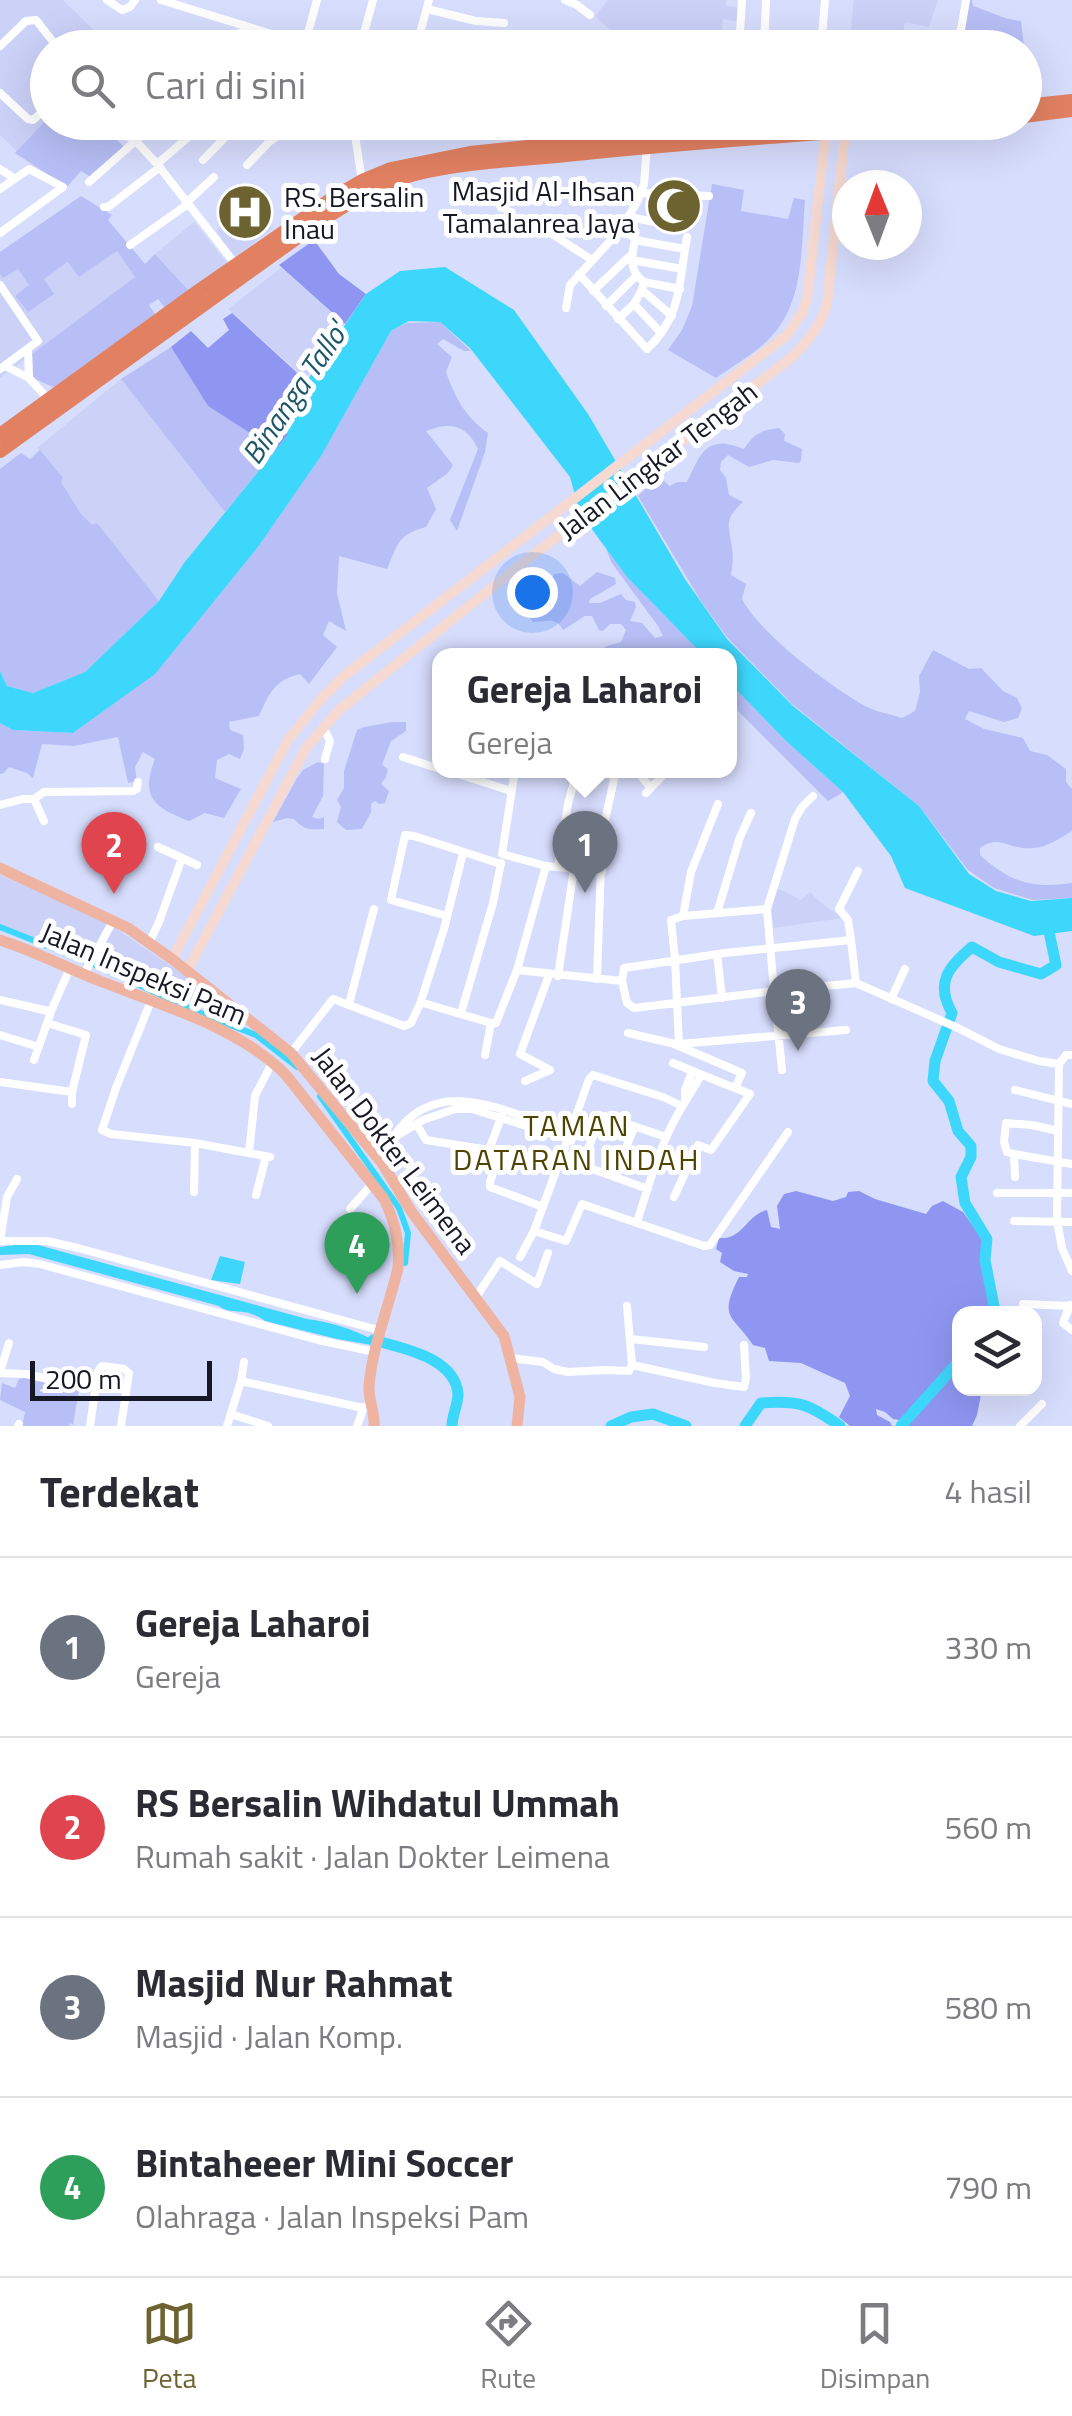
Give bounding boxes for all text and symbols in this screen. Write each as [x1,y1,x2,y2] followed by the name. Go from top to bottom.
[30,30,1042,140] search box
[145,56,306,114] text: Cari di sini
[65,58,120,113] icon: search
[443,169,635,244] place label: Masjid Al-Ihsan Tamalanrea Jaya
[832,170,922,260] north arrow
[284,175,424,250] place label: RS. Bersalin Inau
[644,176,704,236] mosque icon: Masjid Al-Ihsan Tamalanrea Jaya
[215,182,275,242] hospital icon: RS. Bersalin Inau
[229,309,361,473] water label: Binanga Tallo'
[548,370,766,550] street label: Jalan Lingkar Tengah
[507,567,558,618] your location
[432,648,737,778] popup
[467,660,702,718] text: Gereja Laharoi
[467,718,552,766] text: Gereja
[552,810,618,893] pin: 1
[82,812,146,894] pin: 2
[34,910,254,1036] street label: Jalan Inspeksi Pam
[766,968,830,1051] pin: 3
[303,1037,487,1263] street label: Jalan Dokter Leimena
[453,1102,701,1182] district label: TAMAN DATARAN INDAH
[324,1212,390,1294] pin: 4
[952,1306,1042,1396] map controls
[952,1306,1042,1396] button: layers
[30,1356,212,1400] scale bar
[45,1357,122,1400] text: 200 m
[40,1459,199,1523] text: Terdekat
[945,1467,1032,1515] text: 4 hasil
[135,1594,371,1652] text: Gereja Laharoi
[64,1623,81,1671] text: 1
[944,1623,1032,1671] text: 330 m
[135,1652,221,1700] text: Gereja
[135,1774,620,1832] text: RS Bersalin Wihdatul Ummah
[64,1803,81,1851] text: 2
[944,1803,1032,1851] text: 560 m
[135,1832,610,1880] text: Rumah sakit · Jalan Dokter Leimena
[135,1954,453,2012] text: Masjid Nur Rahmat
[64,1983,81,2031] text: 3
[944,1983,1032,2031] text: 580 m
[135,2012,403,2060] text: Masjid · Jalan Komp.
[135,2134,513,2192] text: Bintaheeer Mini Soccer
[64,2163,81,2211] text: 4
[944,2163,1032,2211] text: 790 m
[135,2192,529,2240] text: Olahraga · Jalan Inspeksi Pam
[142,2296,197,2399] tab: Peta
[480,2296,536,2399] tab: Rute
[820,2296,930,2399] tab: Disimpan

